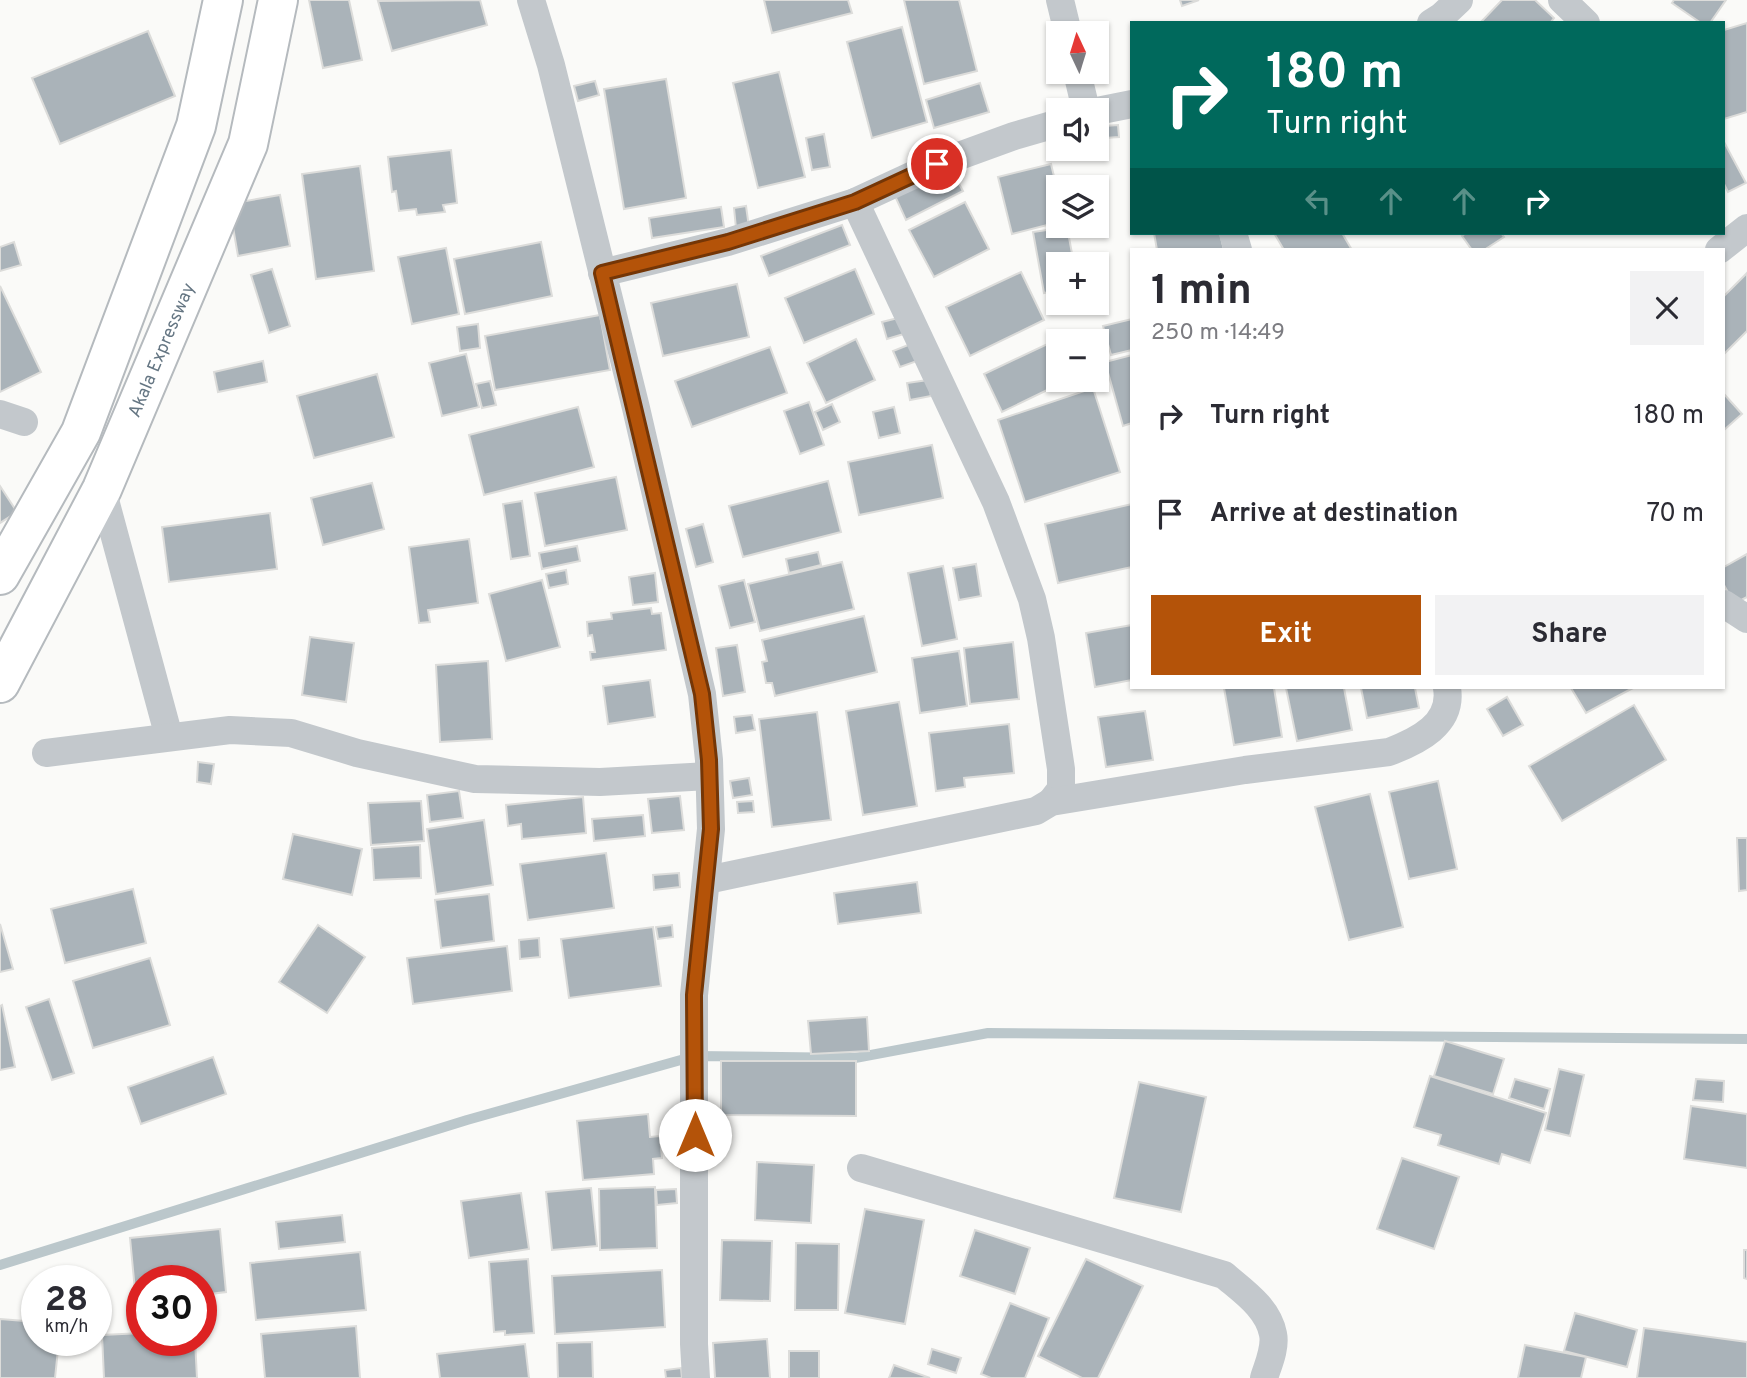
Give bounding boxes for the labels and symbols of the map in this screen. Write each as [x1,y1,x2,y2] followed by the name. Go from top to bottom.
[1046,21,1110,84] north arrow
[907,134,967,194] pin
[124,280,201,421] street label: Akala Expressway
[658,1098,732,1172] position arrow
[126,1265,217,1356] speed limit sign: 30

